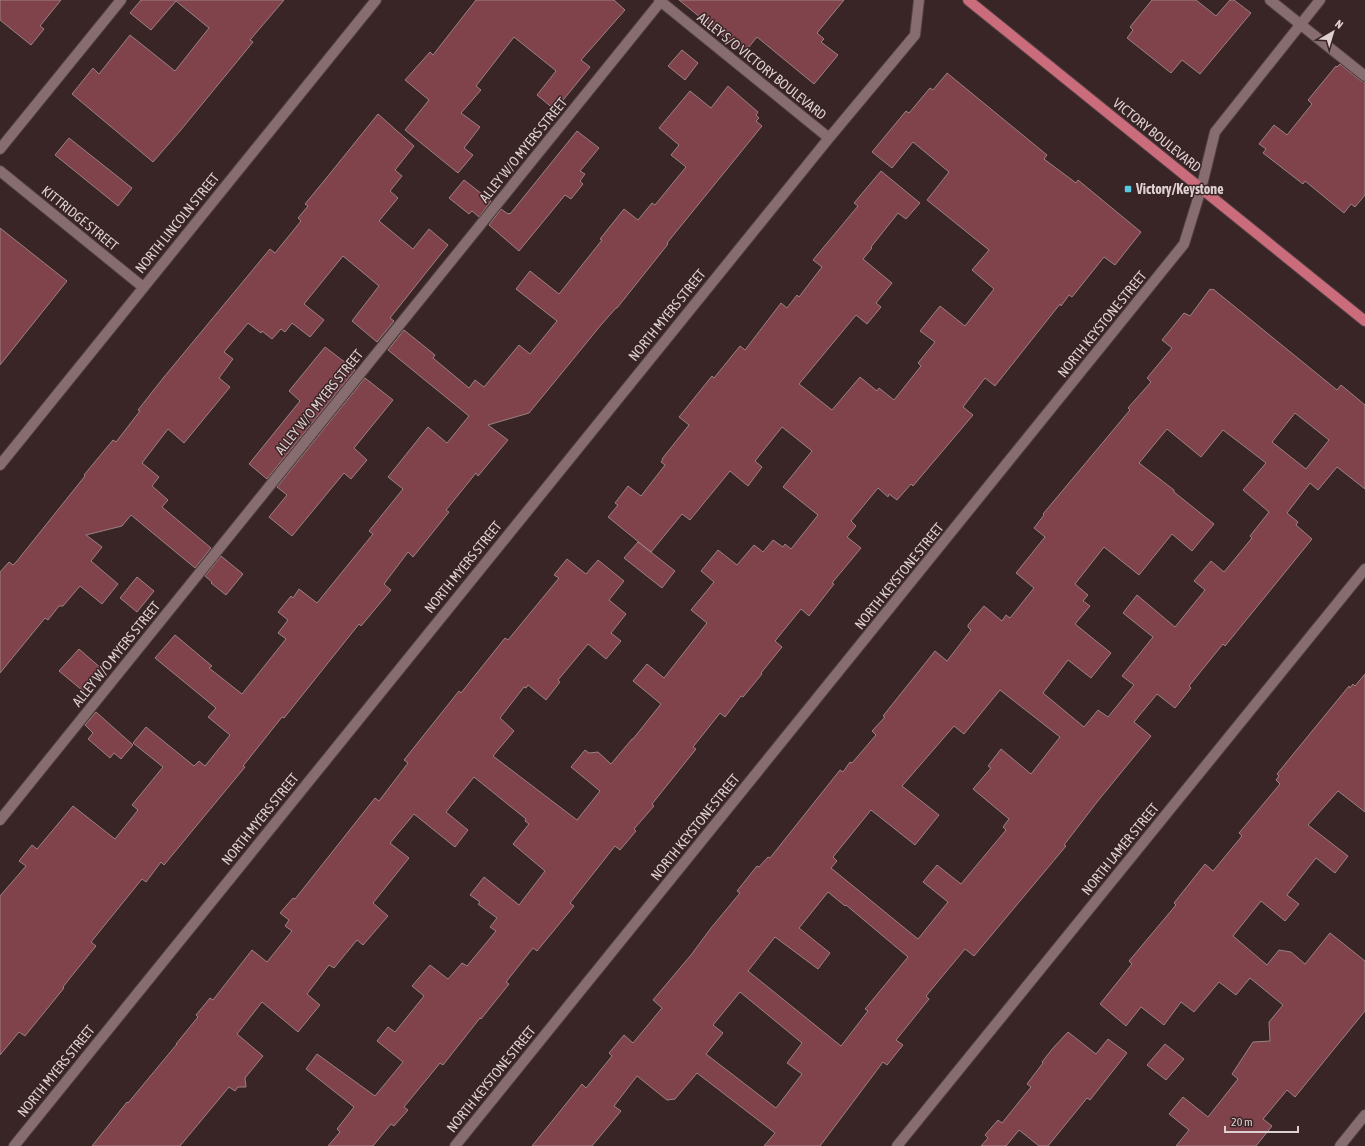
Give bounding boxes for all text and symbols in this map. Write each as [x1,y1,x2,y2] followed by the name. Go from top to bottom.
[694,9,830,123] street label: ALLEY S/O VICTORY BOULEVARD
[1313,12,1353,52] north arrow
[1333,17,1345,31] text: N
[476,94,570,206] street label: ALLEY W/O MYERS STREET
[1110,95,1204,175] street label: VICTORY BOULEVARD
[132,170,222,276] street label: NORTH LINCOLN STREET
[1135,181,1224,197] place label: Victory/Keystone
[39,182,121,254] street label: KITTRIDGE STREET
[1123,184,1133,194] marker: Victory/Keystone
[625,266,709,364] street label: NORTH MYERS STREET
[1054,268,1150,380] street label: NORTH KEYSTONE STREET
[272,346,366,458] street label: ALLEY W/O MYERS STREET
[421,518,505,616] street label: NORTH MYERS STREET
[851,520,947,632] street label: NORTH KEYSTONE STREET
[69,598,163,710] street label: ALLEY W/O MYERS STREET
[218,770,302,868] street label: NORTH MYERS STREET
[647,771,743,883] street label: NORTH KEYSTONE STREET
[1078,800,1162,898] street label: NORTH LAMER STREET
[14,1022,98,1120] street label: NORTH MYERS STREET
[443,1023,539,1135] street label: NORTH KEYSTONE STREET
[1225,1108,1298,1134] scale bar
[1231,1115,1253,1129] text: 20 m

